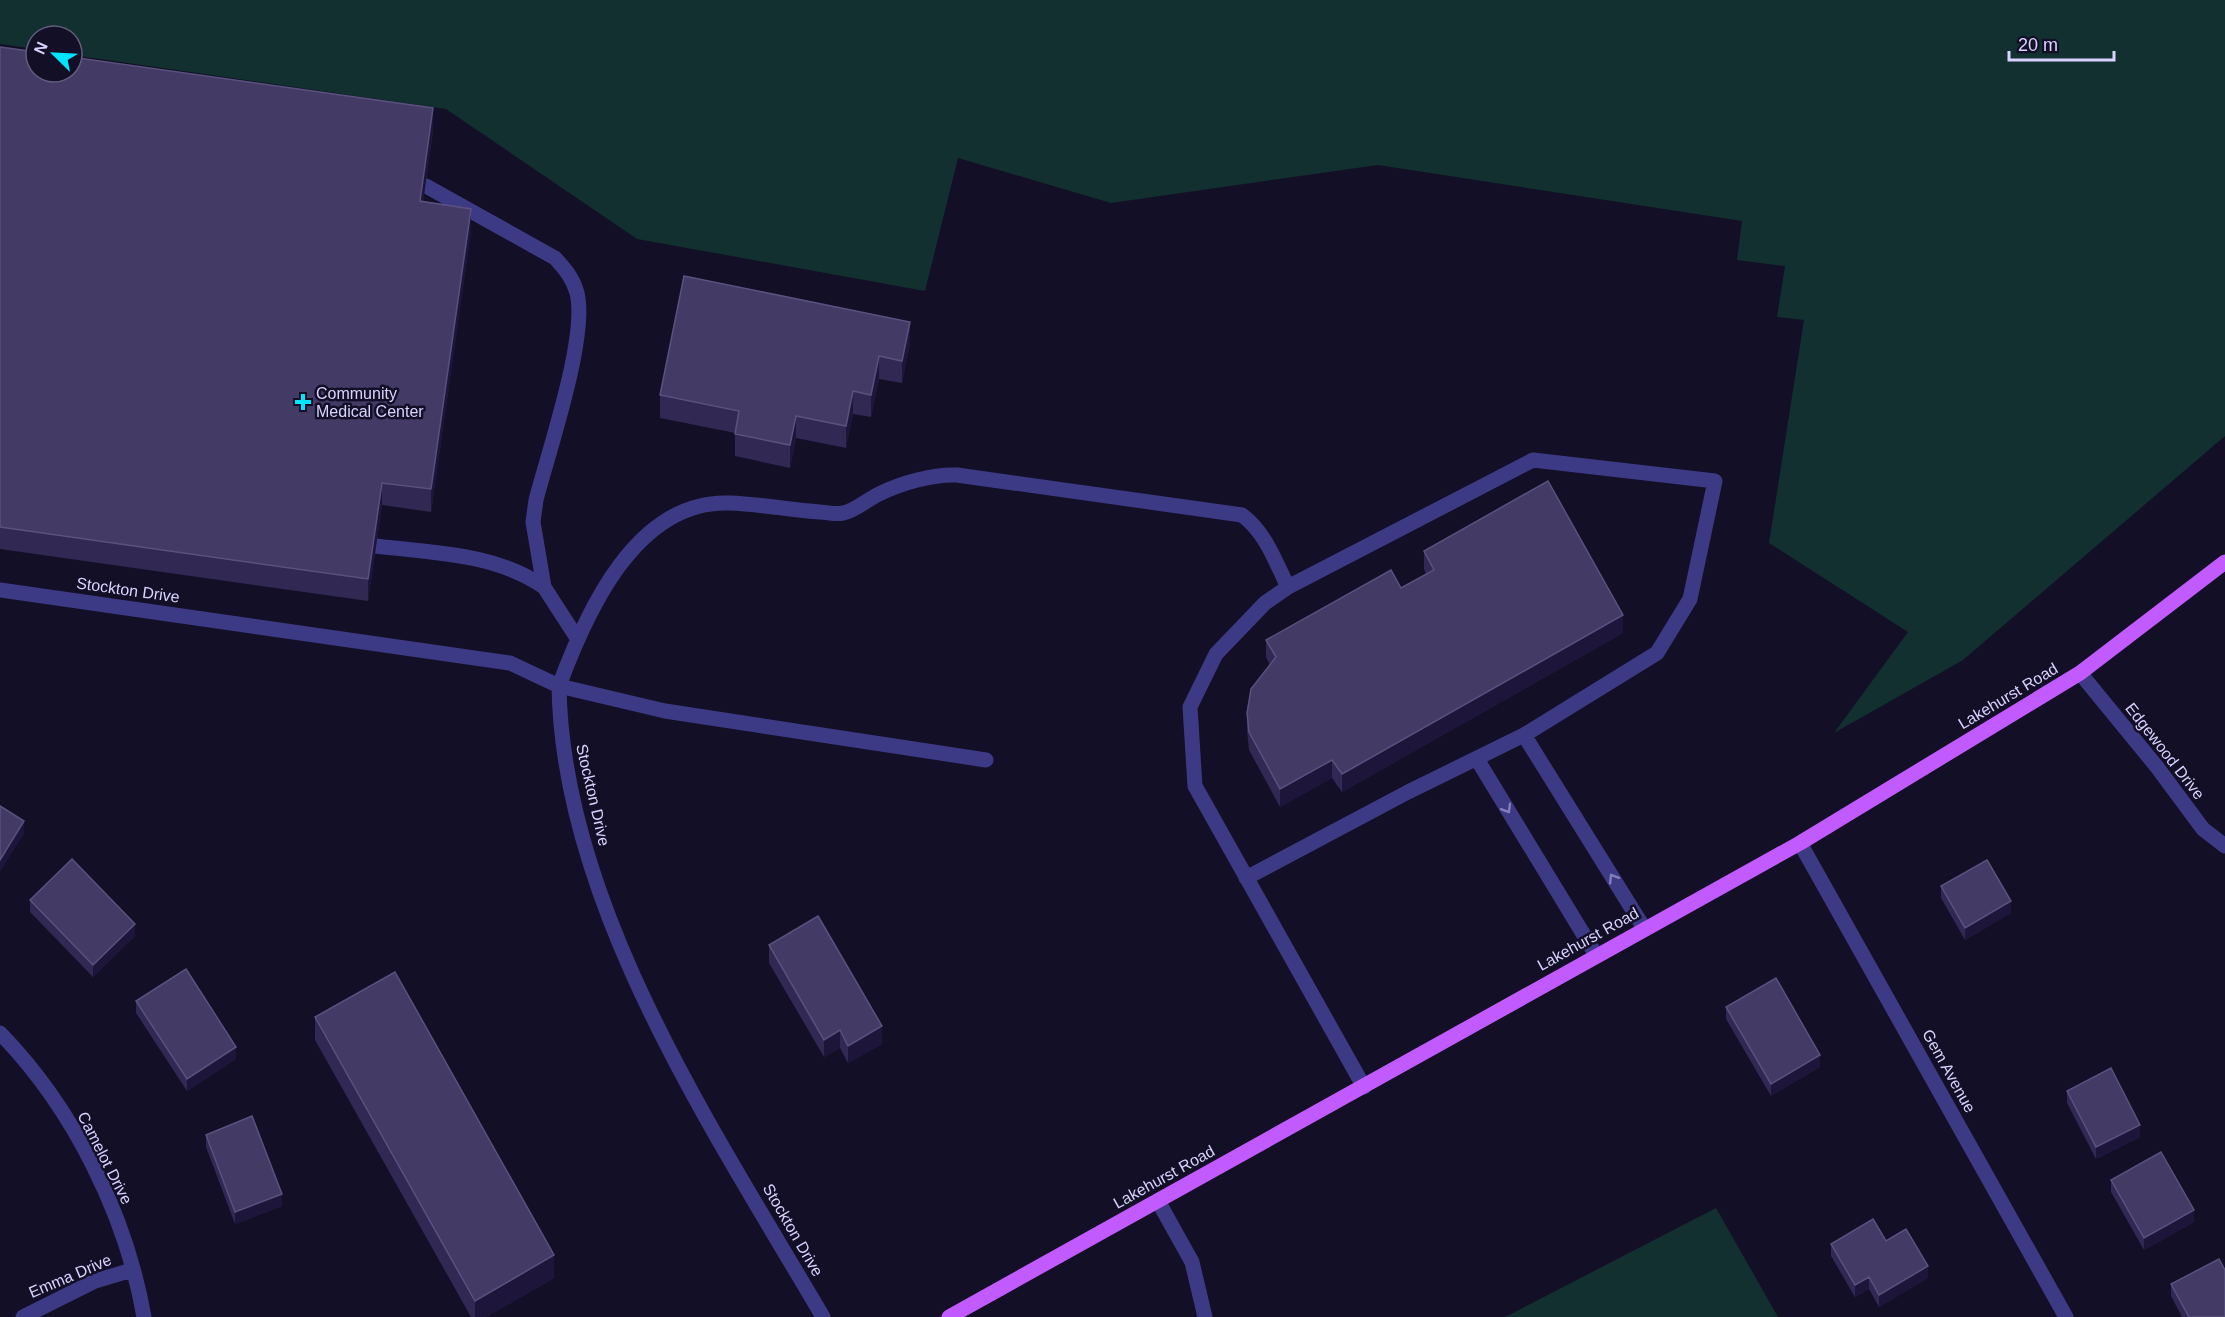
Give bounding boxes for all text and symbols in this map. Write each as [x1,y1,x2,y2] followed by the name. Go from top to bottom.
[24,24,84,84] north arrow
[2009,24,2114,62] scale bar
[2018,35,2058,55] text: 20 m
[31,39,51,57] text: N
[316,385,424,420] place label: Community Medical Center
[294,393,312,411] marker: Community Medical Center
[75,574,181,606] street label: Stockton Drive
[1955,660,2061,732] street label: Lakehurst Road
[2122,700,2208,803] street label: Edgewood Drive
[573,742,613,848] street label: Stockton Drive
[1500,803,1512,813] one-way arrow
[1610,874,1621,885] one-way arrow
[1534,904,1642,974] street label: Lakehurst Road
[1919,1027,1979,1116] street label: Gem Avenue
[74,1109,136,1207] street label: Camelot Drive
[1110,1142,1218,1212] street label: Lakehurst Road
[760,1181,826,1279] street label: Stockton Drive
[26,1251,114,1301] street label: Emma Drive

